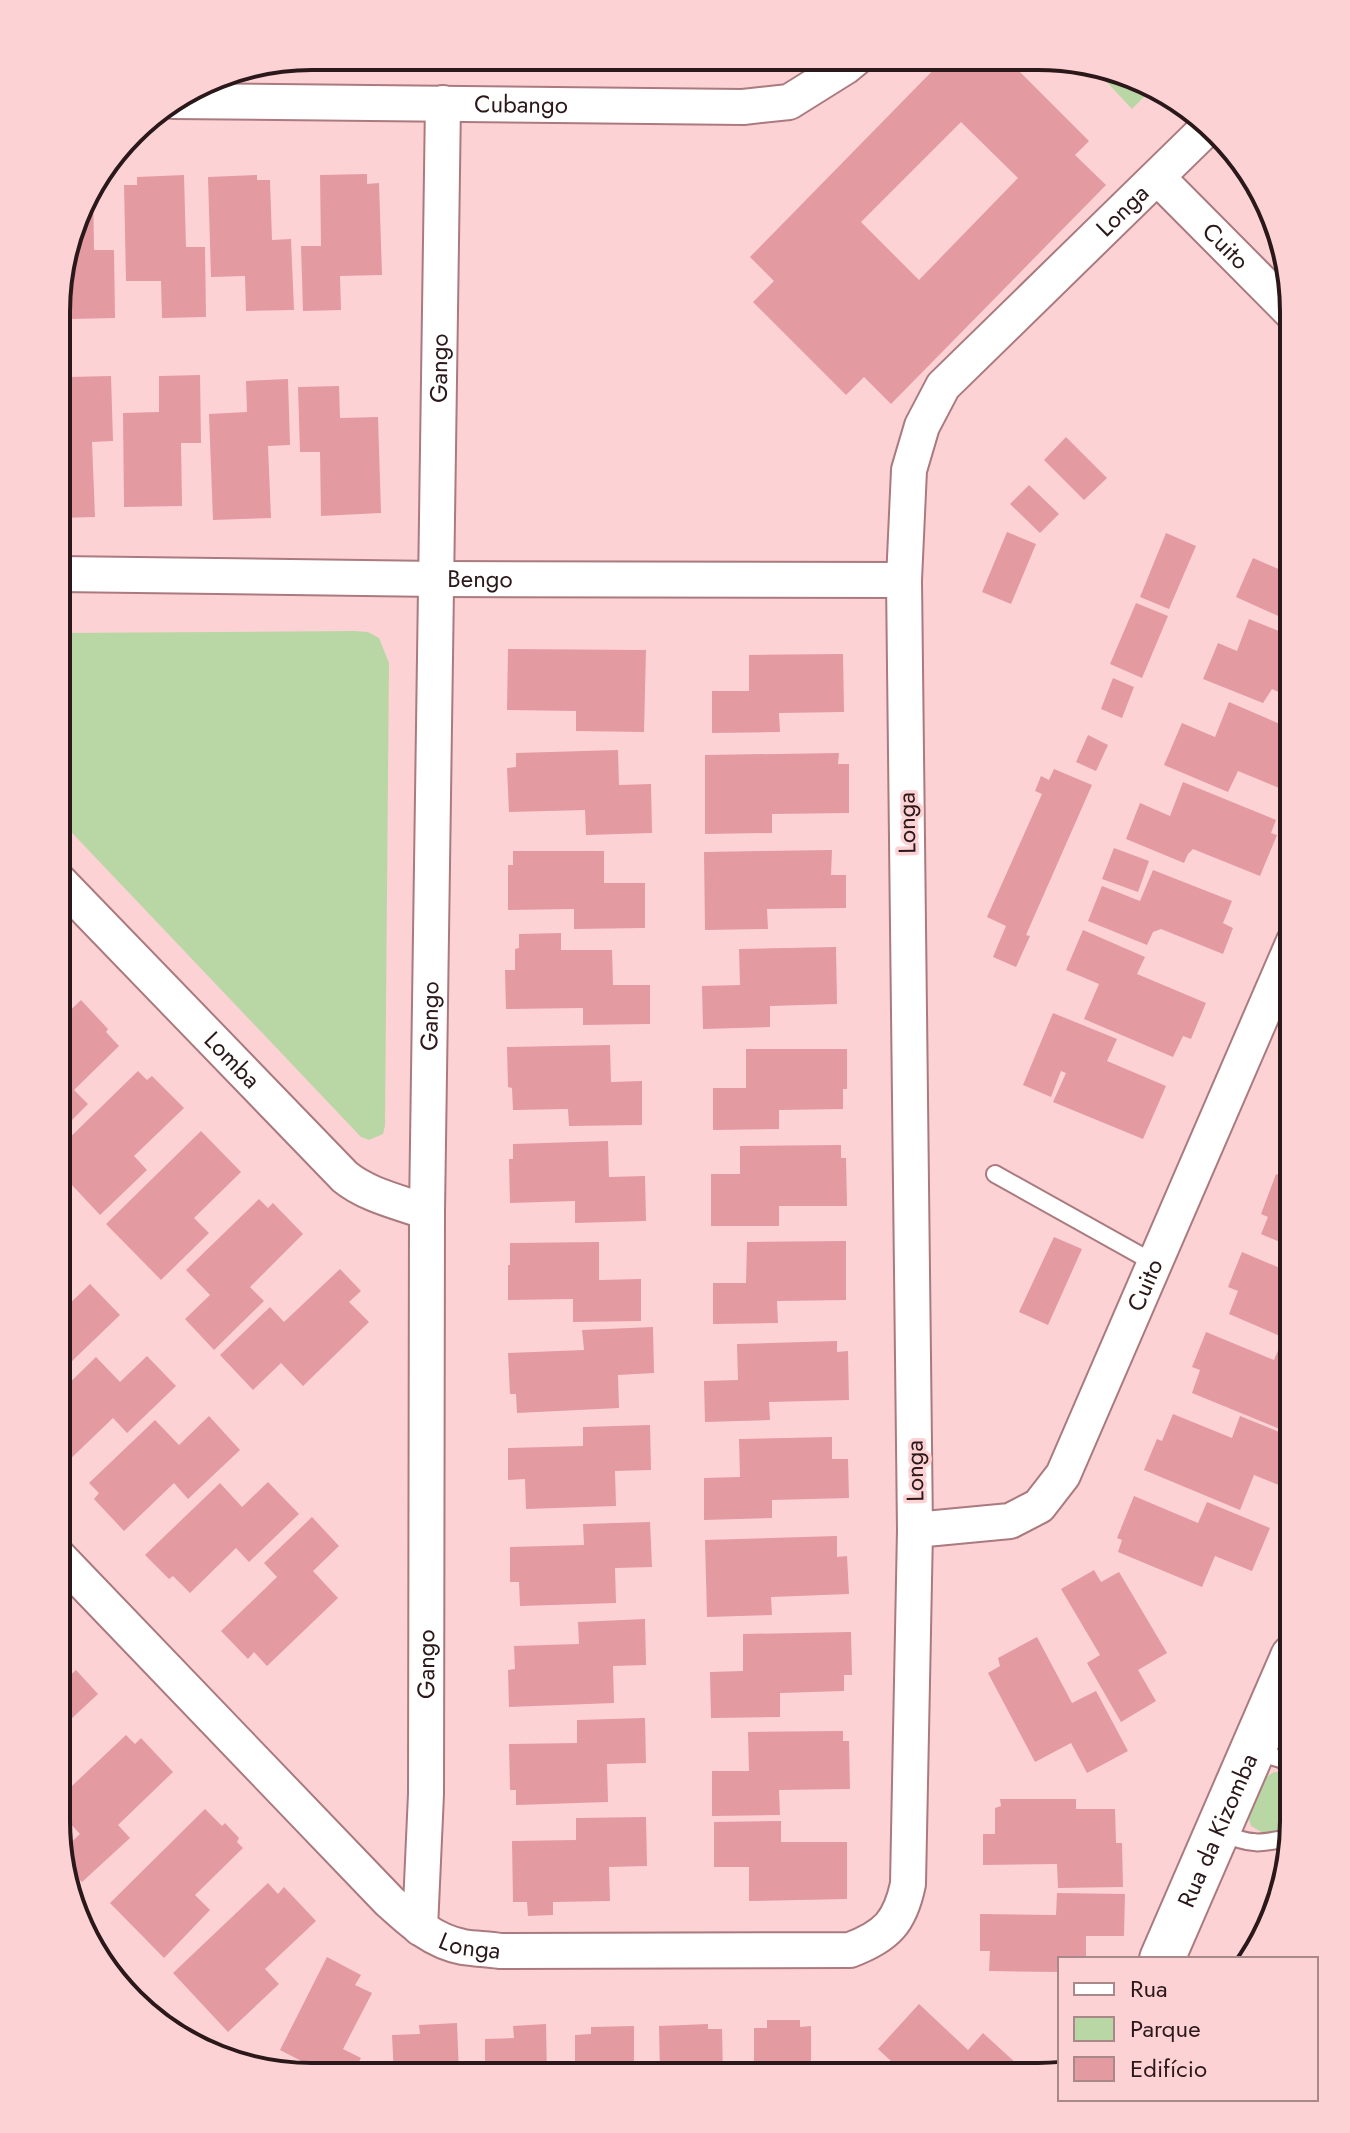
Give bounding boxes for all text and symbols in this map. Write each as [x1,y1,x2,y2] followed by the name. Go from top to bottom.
[474,86,568,122] street label: Cubango
[1088,176,1156,244] street label: Longa
[1194,214,1257,277] street label: Cuito
[421,333,457,403] street label: Gango
[447,561,513,596] street label: Bengo
[888,792,925,854] street label: Longa
[411,981,447,1051] street label: Gango
[196,1023,269,1096] street label: Lomba
[1118,1253,1171,1317] street label: Cuito
[896,1440,933,1502] street label: Longa
[408,1629,443,1699] street label: Gango
[1168,1748,1266,1913] street label: Rua da Kizomba
[434,1923,503,1968] street label: Longa
[1058,1957,1318,2101] legend
[1130,1971,1168,2006] text: Rua
[1130,2011,1201,2046] text: Parque
[1130,2051,1207,2086] text: Edifício

